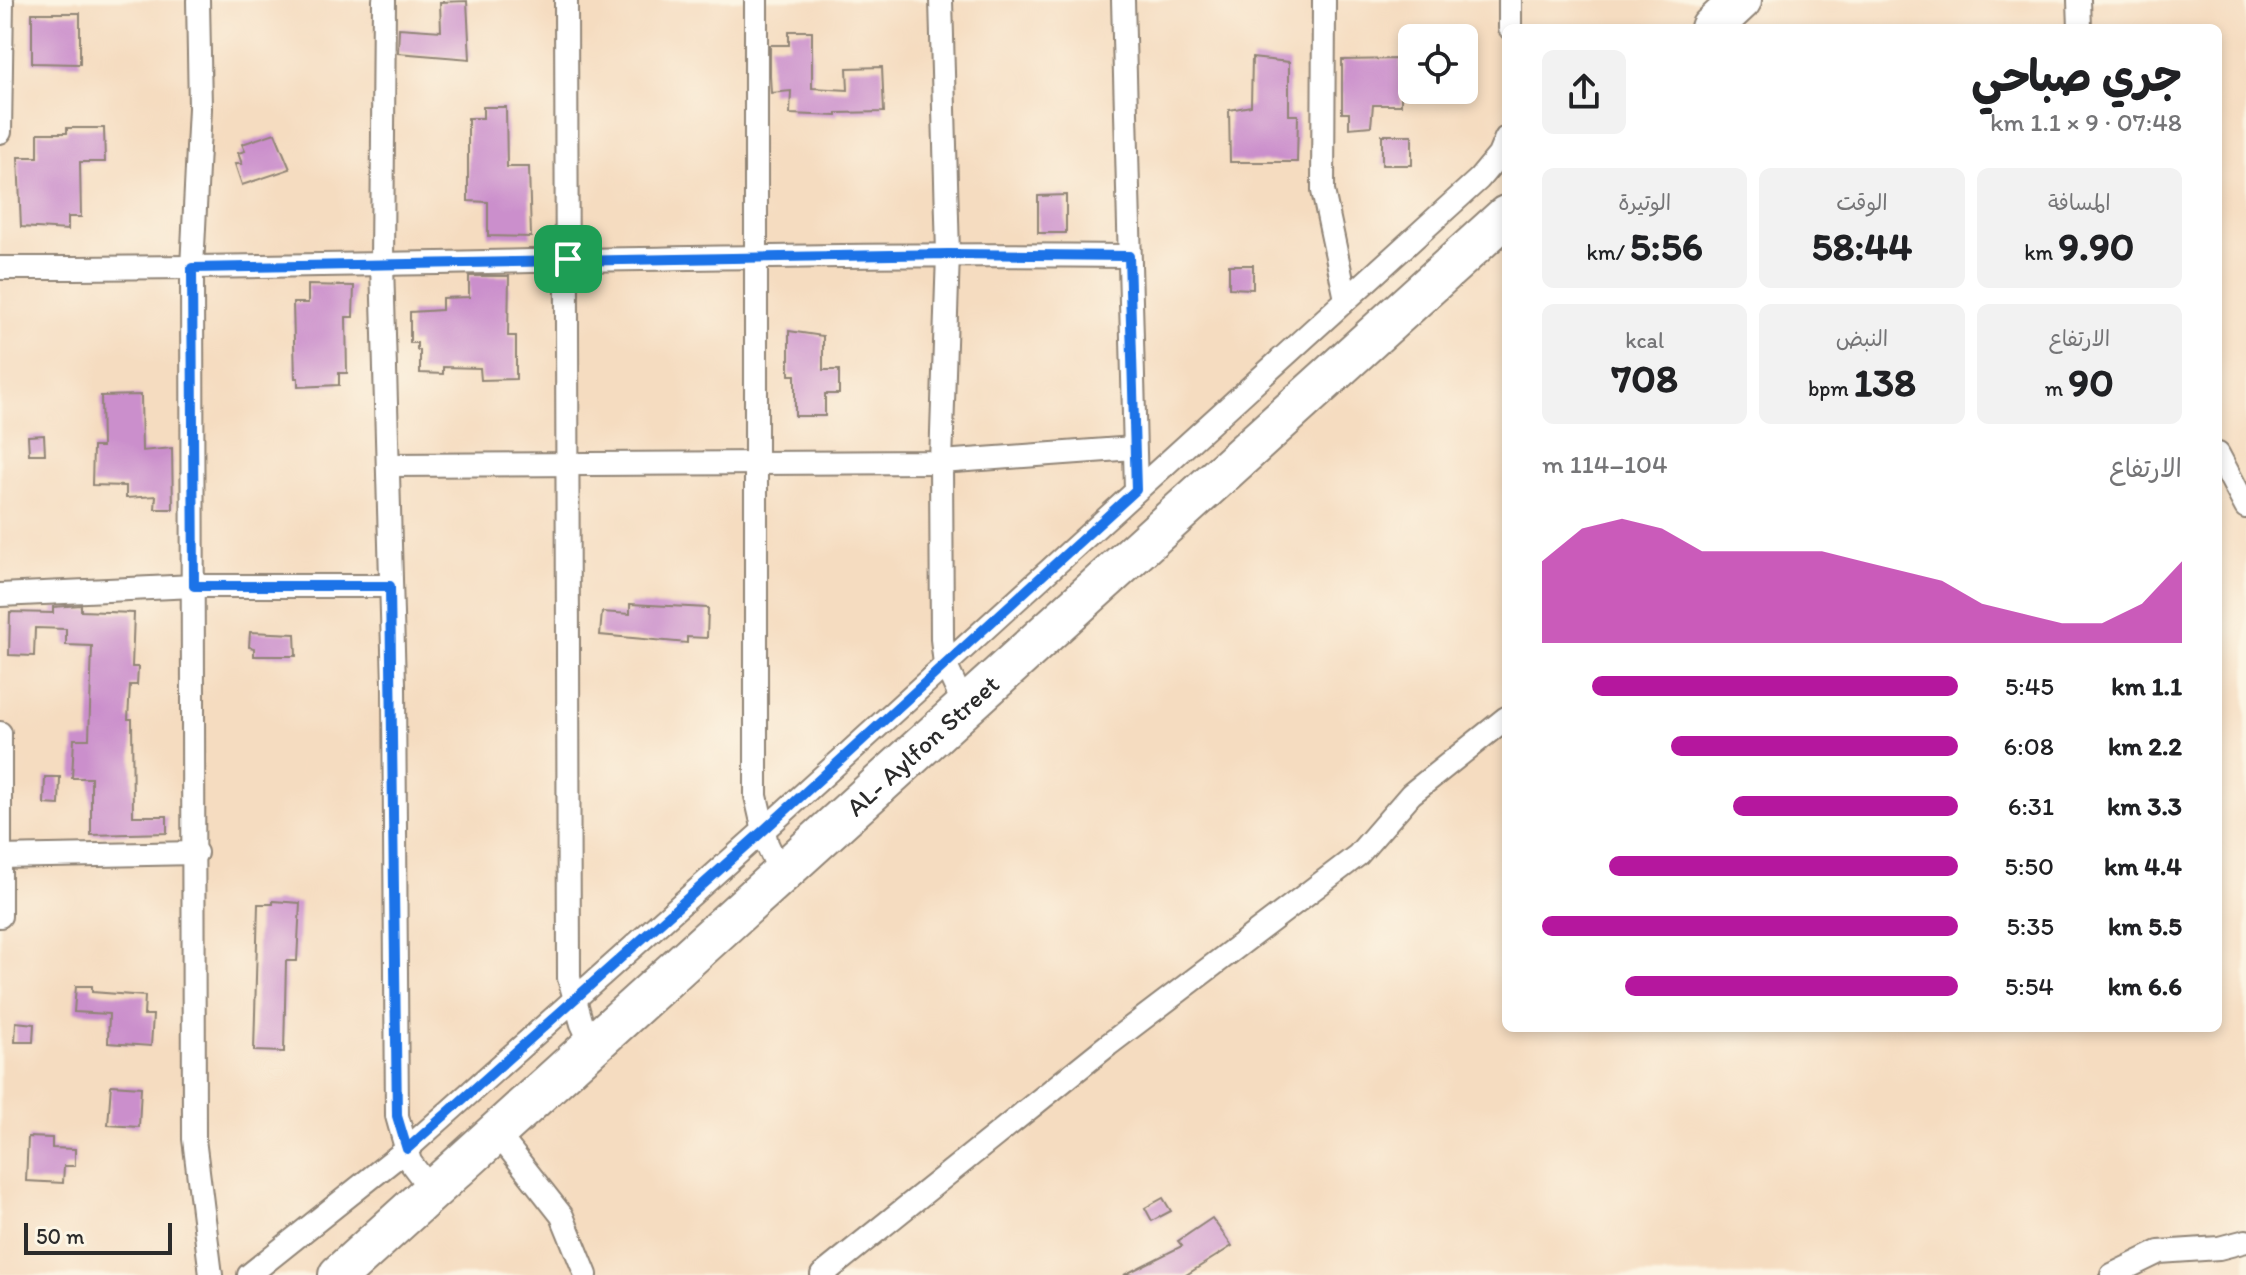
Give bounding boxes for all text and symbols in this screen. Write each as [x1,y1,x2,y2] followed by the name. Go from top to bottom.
[1398,24,1478,104] map controls
[1398,24,1478,104] button: locate
[1971,49,2182,102] text: جري صباحي
[1542,50,1626,134] button: share
[1990,106,2182,138] text: 07:48 · 9 × 1.1 km
[1618,189,1671,216] text: الوتيرة
[1836,189,1888,216] text: الوقت
[2048,189,2111,216] text: المسافة
[1630,222,1703,270] text: 5:56
[1812,222,1912,270] text: 58:44
[2058,222,2135,270] text: 9.90
[534,225,602,293] pin
[546,237,590,281] icon: arrive
[1587,239,1630,266] text: /km
[2024,239,2058,266] text: km
[1836,325,1888,352] text: النبض
[2048,325,2110,352] text: الارتفاع
[1625,327,1664,354] text: kcal
[1611,354,1678,402] text: 708
[1854,358,1916,406] text: 138
[2068,358,2114,406] text: 90
[1808,375,1854,402] text: bpm
[2045,375,2068,402] text: m
[1542,448,1668,480] text: 104–114 m
[2109,452,2182,484] text: الارتفاع
[839,668,1006,823] street label: AL- Aylfon Street
[2005,670,2054,702] text: 5:45
[2111,670,2182,702] text: 1.1 km
[2004,730,2054,762] text: 6:08
[2108,730,2182,762] text: 2.2 km
[2008,790,2054,822] text: 6:31
[2107,790,2182,822] text: 3.3 km
[2004,850,2054,882] text: 5:50
[2104,850,2182,882] text: 4.4 km
[2006,910,2054,942] text: 5:35
[2108,910,2182,942] text: 5.5 km
[2005,970,2054,1002] text: 5:54
[2108,970,2182,1002] text: 6.6 km
[24,1219,172,1255] scale bar
[36,1223,85,1250] text: 50 m

